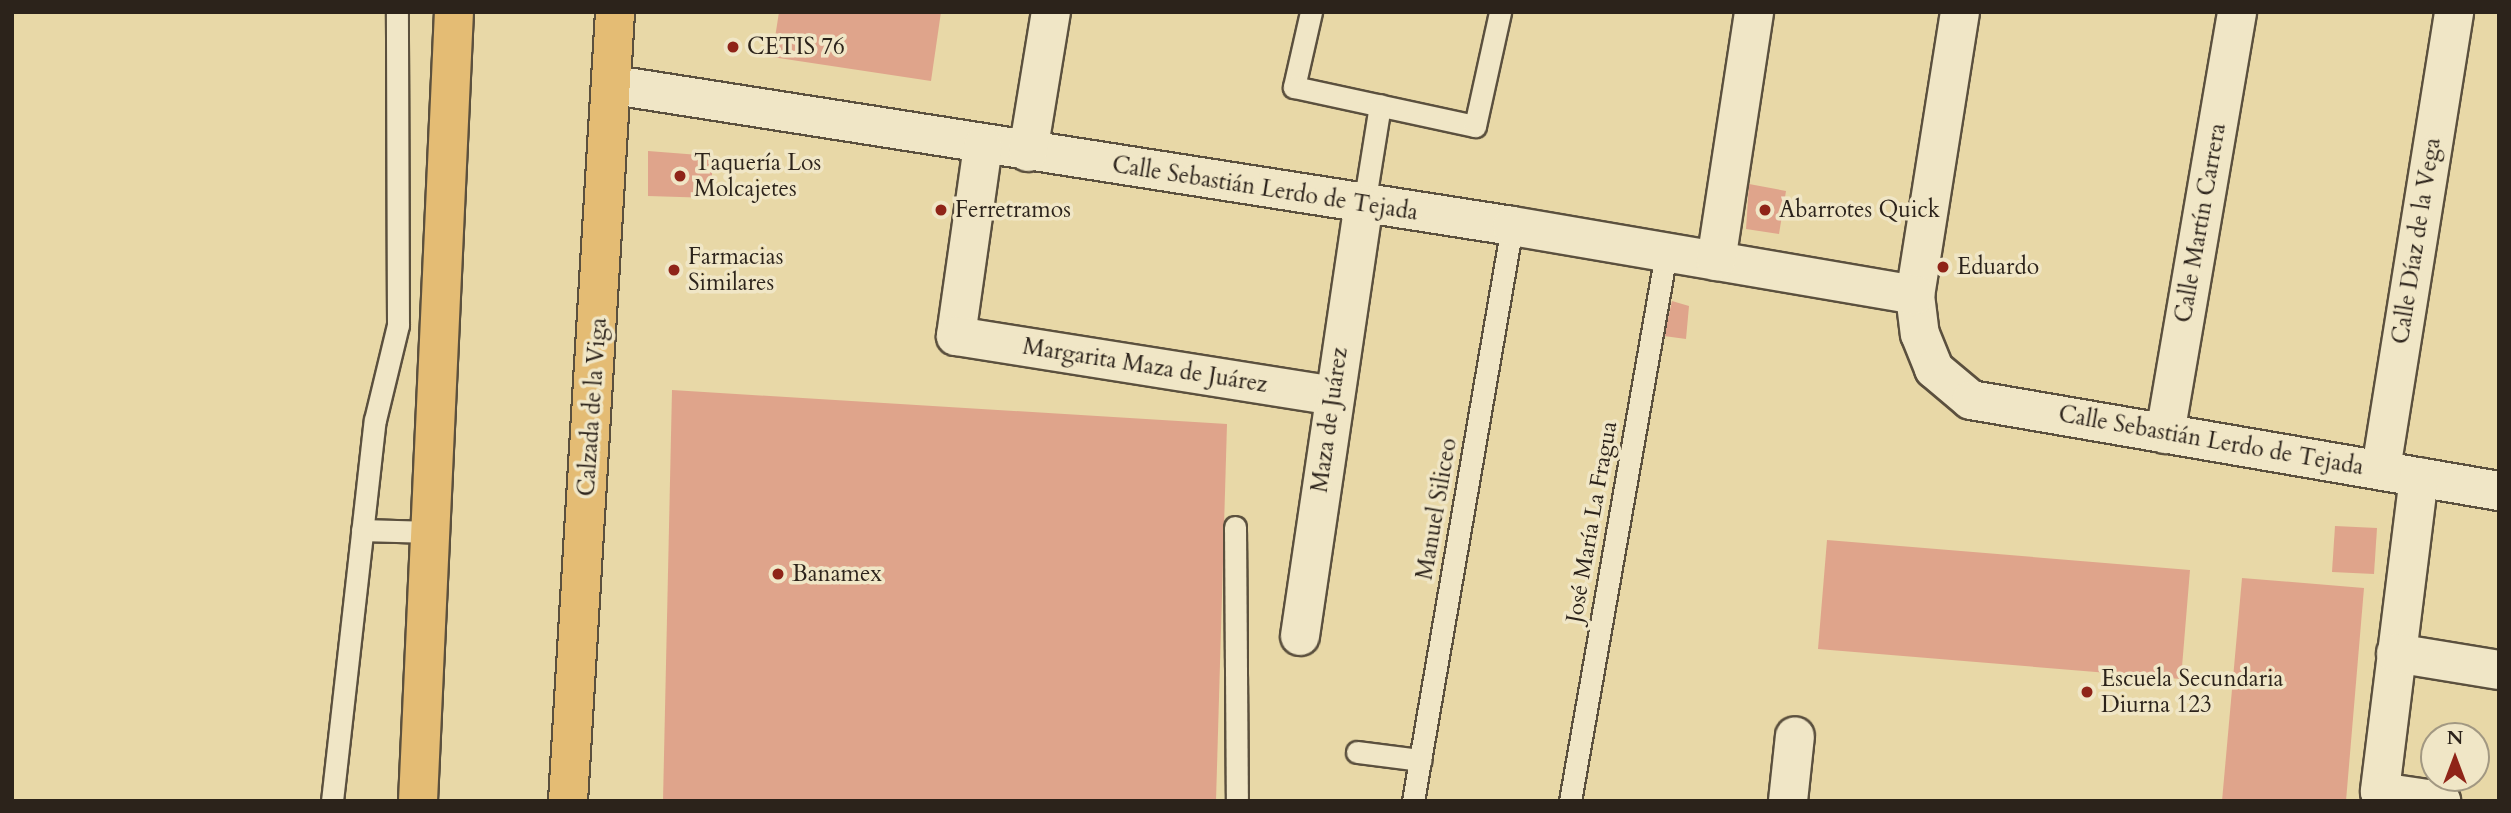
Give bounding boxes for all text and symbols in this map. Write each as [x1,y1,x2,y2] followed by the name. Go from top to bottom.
[747,33,845,61] place label: CETIS 76
[725,39,741,55] marker: CETIS 76
[2170,121,2232,325] street label: Calle Martín Carrera
[2387,136,2447,346] street label: Calle Díaz de la Vega
[694,149,821,203] place label: Taquería Los Molcajetes
[1110,151,1420,227] street label: Calle Sebastián Lerdo de Tejada
[672,168,688,184] marker: Taquería Los Molcajetes
[955,196,1071,224] place label: Ferretramos
[1779,196,1940,224] place label: Abarrotes Quick
[933,202,949,218] marker: Ferretramos
[1757,202,1773,218] marker: Abarrotes Quick
[688,243,783,297] place label: Farmacias Similares
[1957,253,2039,281] place label: Eduardo
[1935,259,1951,275] marker: Eduardo
[666,262,682,278] marker: Farmacias Similares
[573,317,613,497] street label: Calzada de la Viga
[1021,333,1269,399] street label: Margarita Maza de Juárez
[1306,346,1354,494] street label: Maza de Juárez
[2056,401,2366,481] street label: Calle Sebastián Lerdo de Tejada
[1561,419,1623,625] street label: José María La Fragua
[1411,436,1463,582] street label: Manuel Siliceo
[792,560,882,588] place label: Banamex
[770,566,786,582] marker: Banamex
[2101,665,2284,719] place label: Escuela Secundaria Diurna 123
[2079,684,2095,700] marker: Escuela Secundaria Diurna 123
[2420,722,2490,792] north arrow
[2447,725,2463,751] text: N

